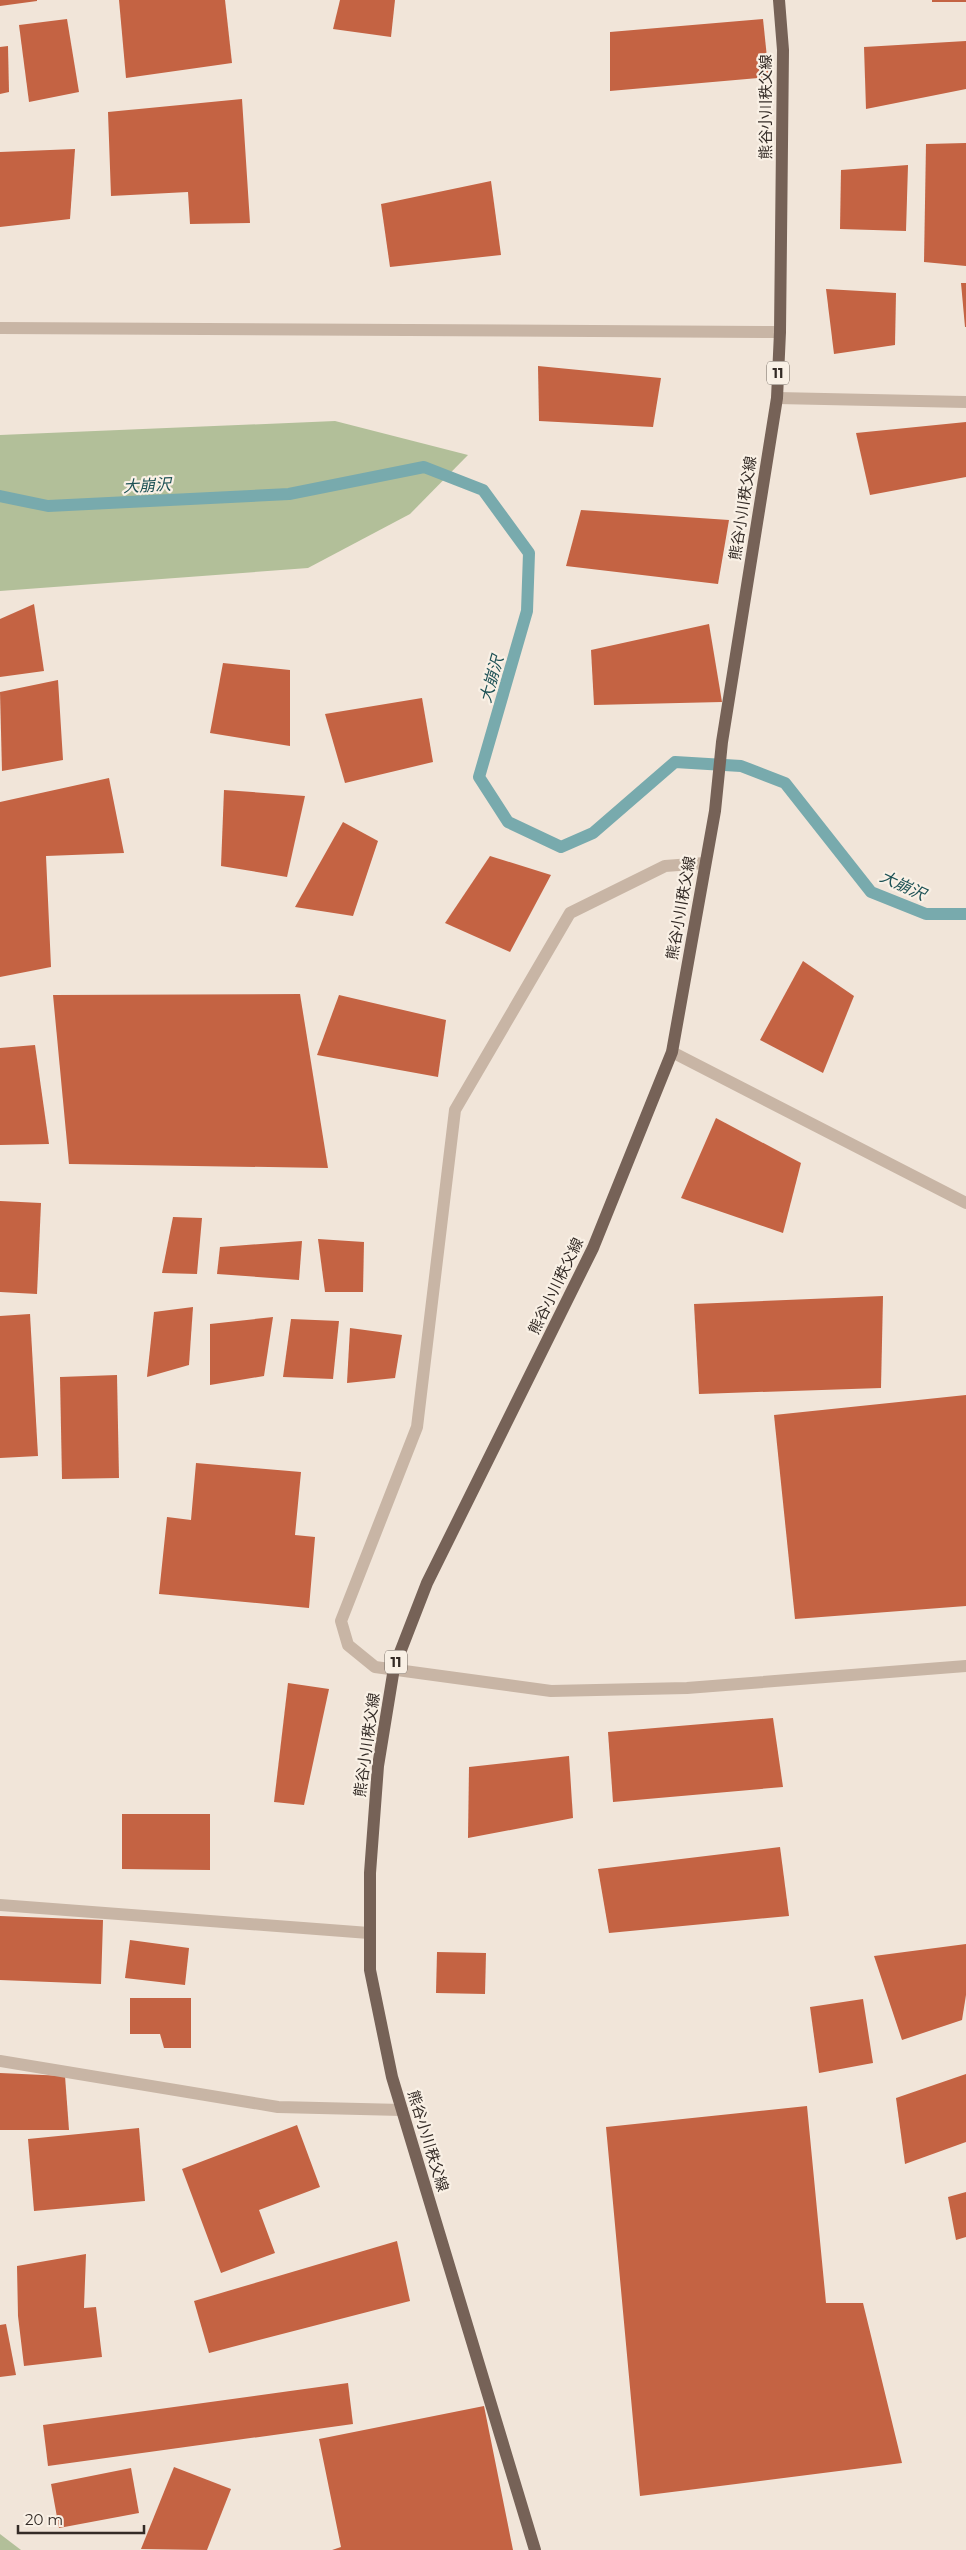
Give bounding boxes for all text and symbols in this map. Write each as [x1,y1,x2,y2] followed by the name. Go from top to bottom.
[756,54,775,160] street label: 熊谷小川秩父線
[767,362,789,384] road number: 11
[725,455,760,561] street label: 熊谷小川秩父線
[123,475,173,496] water label: 大崩沢
[476,652,508,705] water label: 大崩沢
[662,855,699,961] street label: 熊谷小川秩父線
[877,867,930,905] water label: 大崩沢
[524,1234,587,1337] street label: 熊谷小川秩父線
[385,1650,407,1674] road number: 11
[350,1692,383,1798] street label: 熊谷小川秩父線
[404,2088,453,2194] street label: 熊谷小川秩父線
[18,2502,144,2534] scale bar
[25,2510,63,2529] text: 20 m

